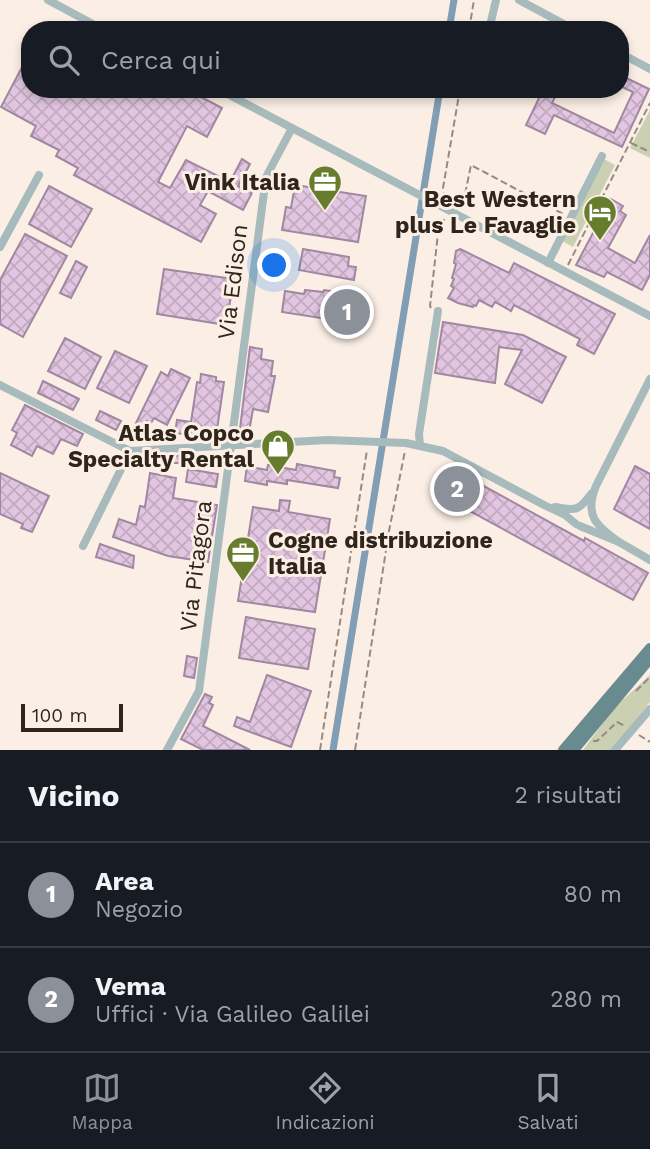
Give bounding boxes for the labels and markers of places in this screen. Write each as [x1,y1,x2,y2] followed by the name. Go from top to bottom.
[306,163,344,212] office icon: Vink Italia
[184,169,301,196] place label: Vink Italia
[395,186,576,239] place label: Best Western plus Le Favaglie
[581,193,619,242] hotel icon: Best Western plus Le Favaglie
[324,286,370,338] pin: 1
[68,420,254,473] place label: Atlas Copco Specialty Rental
[259,427,297,476] shop icon: Atlas Copco Specialty Rental
[434,463,480,515] pin: 2
[268,527,493,580] place label: Cogne distribuzione Italia
[224,534,262,583] office icon: Cogne distribuzione Italia

